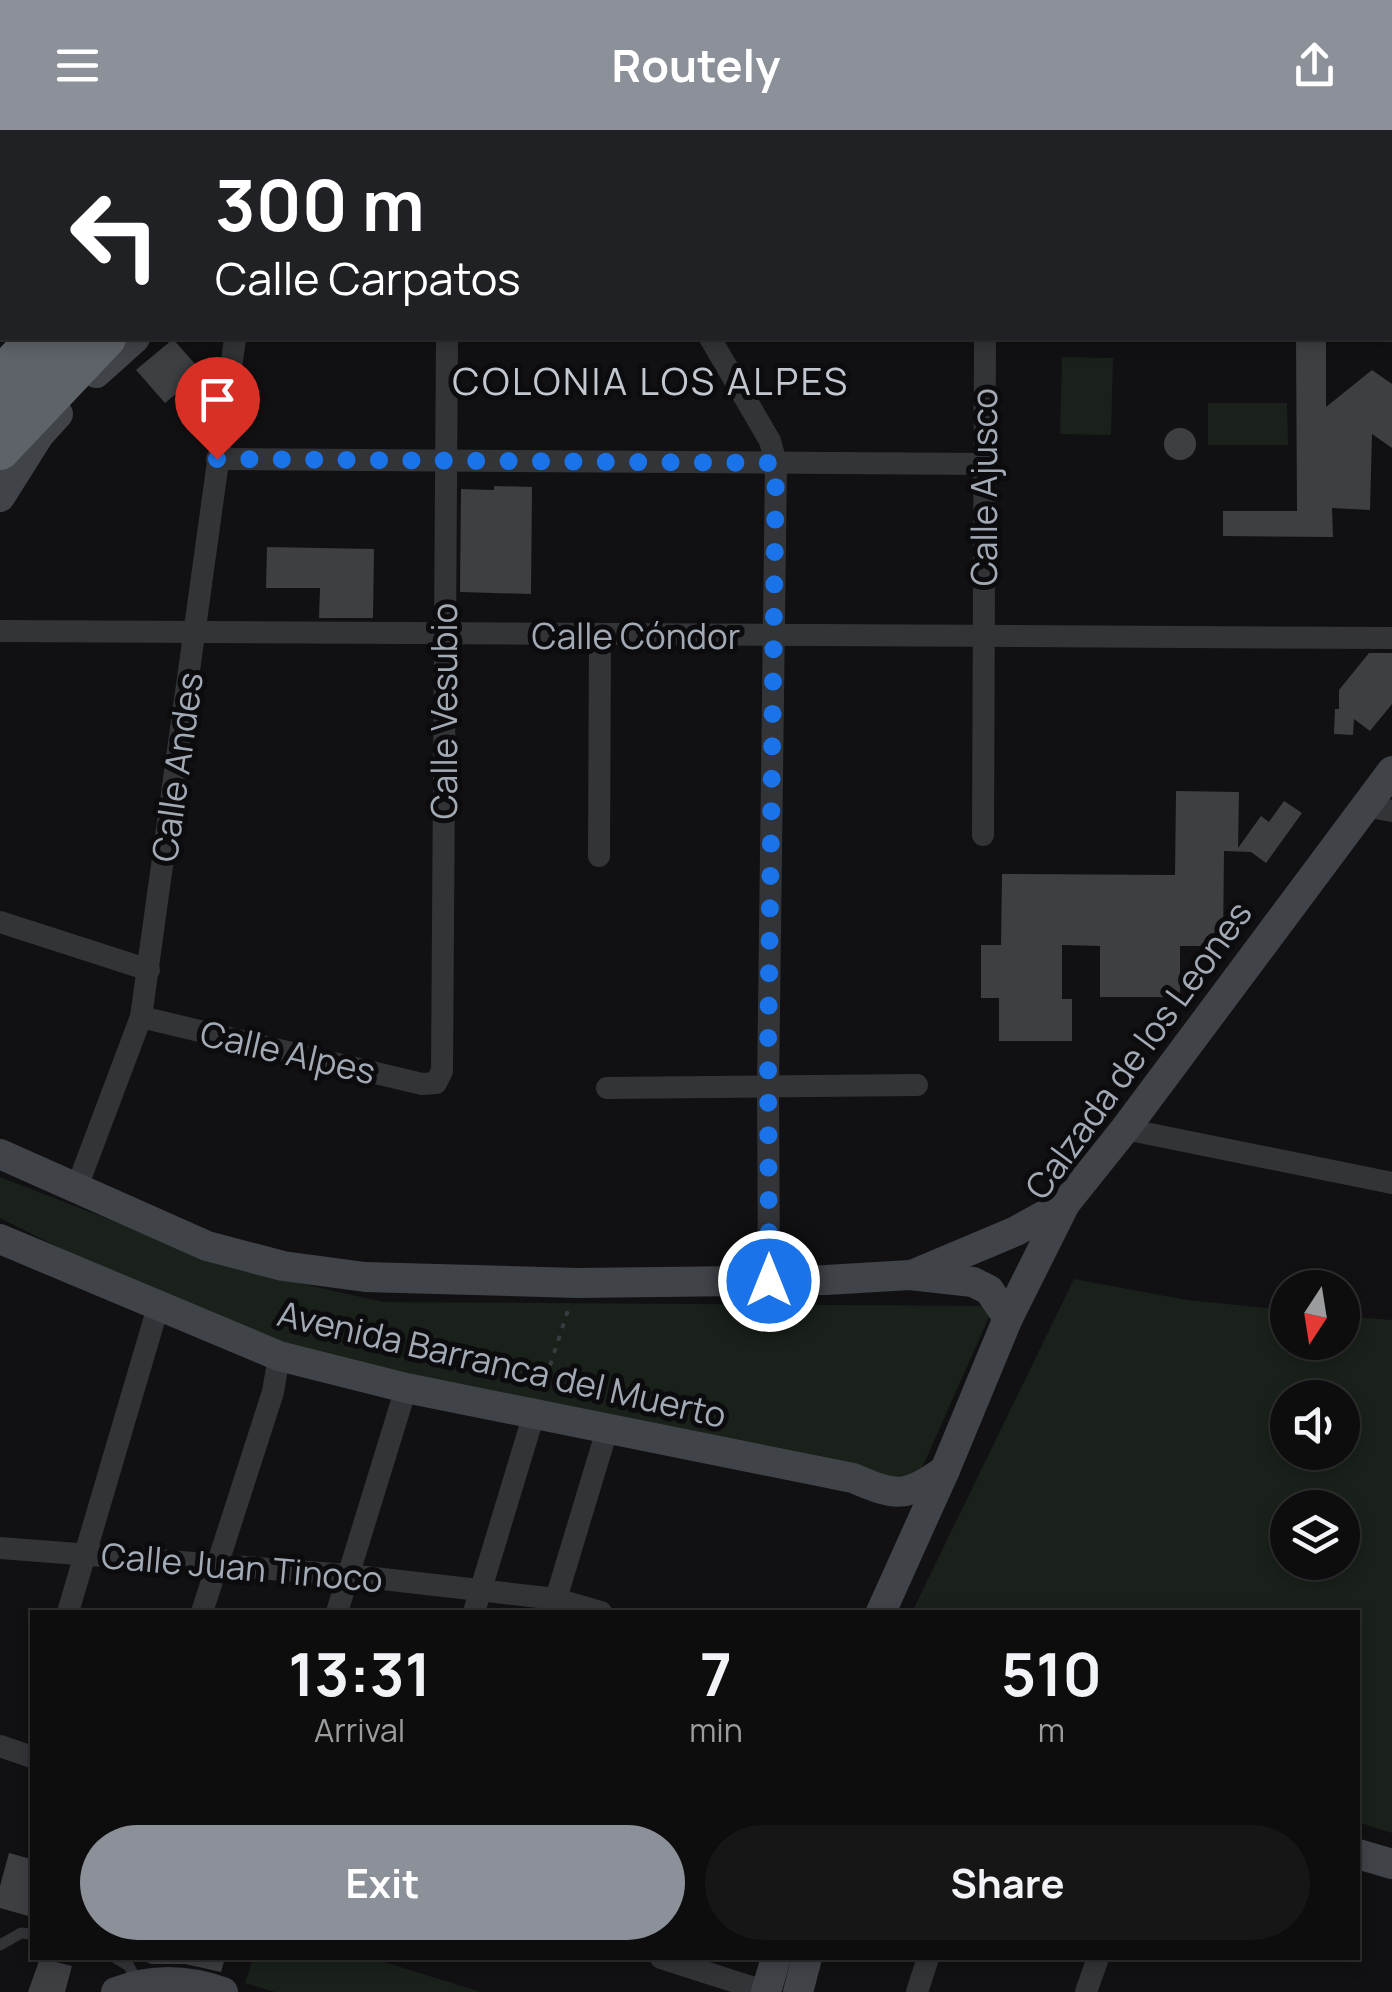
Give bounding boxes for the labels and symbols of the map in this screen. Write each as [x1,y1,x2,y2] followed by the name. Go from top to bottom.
[452,354,850,406] district label: COLONIA LOS ALPES
[175,357,260,460] pin
[960,388,1008,586] street label: Calle Ajusco
[420,603,468,819] street label: Calle Vesubio
[532,612,740,660] street label: Calle Cóndor
[140,669,214,865] street label: Calle Andes
[1013,891,1263,1209] street label: Calzada de los Leones
[196,1009,380,1095] street label: Calle Alpes
[717,1229,821,1333] position arrow
[1270,1270,1360,1360] north arrow
[273,1289,731,1439] street label: Avenida Barranca del Muerto
[99,1531,385,1603] street label: Calle Juan Tinoco

